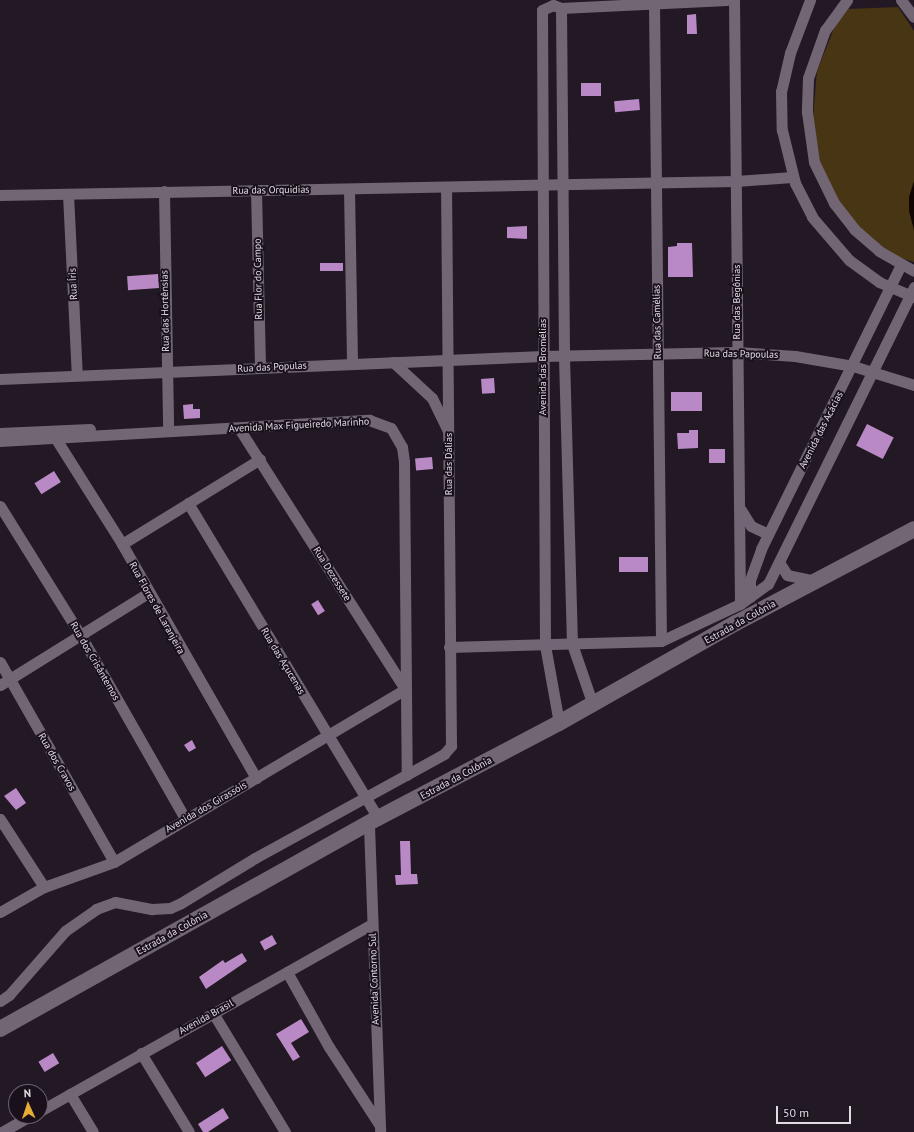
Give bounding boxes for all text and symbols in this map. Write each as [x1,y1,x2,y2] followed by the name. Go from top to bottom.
[232,183,310,197] street label: Rua das Orquidias
[251,238,265,320] street label: Rua Flor do Campo
[731,265,743,339] street label: Rua das Begônias
[66,268,80,300] street label: Rua Íris
[158,270,172,352] street label: Rua das Hortênsias
[650,285,664,359] street label: Rua das Camélias
[537,319,549,415] street label: Avenida das Bromélias
[704,347,778,361] street label: Rua das Papoulas
[237,359,307,375] street label: Rua das Populas
[796,389,846,471] street label: Avenida das Acácias
[228,415,370,435] street label: Avenida Max Figueiredo Marinho
[443,433,455,495] street label: Rua das Dálias
[311,545,353,603] street label: Rua Dezessete
[127,560,187,656] street label: Rua Flores de Laranjeira
[702,597,778,647] street label: Estrada da Colônia
[68,620,122,702] street label: Rua dos Crisântemos
[258,625,308,697] street label: Rua das Açucenas
[36,731,78,793] street label: Rua dos Cravos
[418,754,494,802] street label: Estrada da Colônia
[163,779,249,835] street label: Avenida dos Girassóis
[134,908,210,958] street label: Estrada da Colônia
[366,933,382,1025] street label: Avenida Contorno Sul
[177,997,235,1037] street label: Avenida Brasil
[8,1084,48,1124] north arrow
[23,1086,31,1100] text: N
[778,1098,853,1124] scale bar
[783,1105,809,1120] text: 50 m

